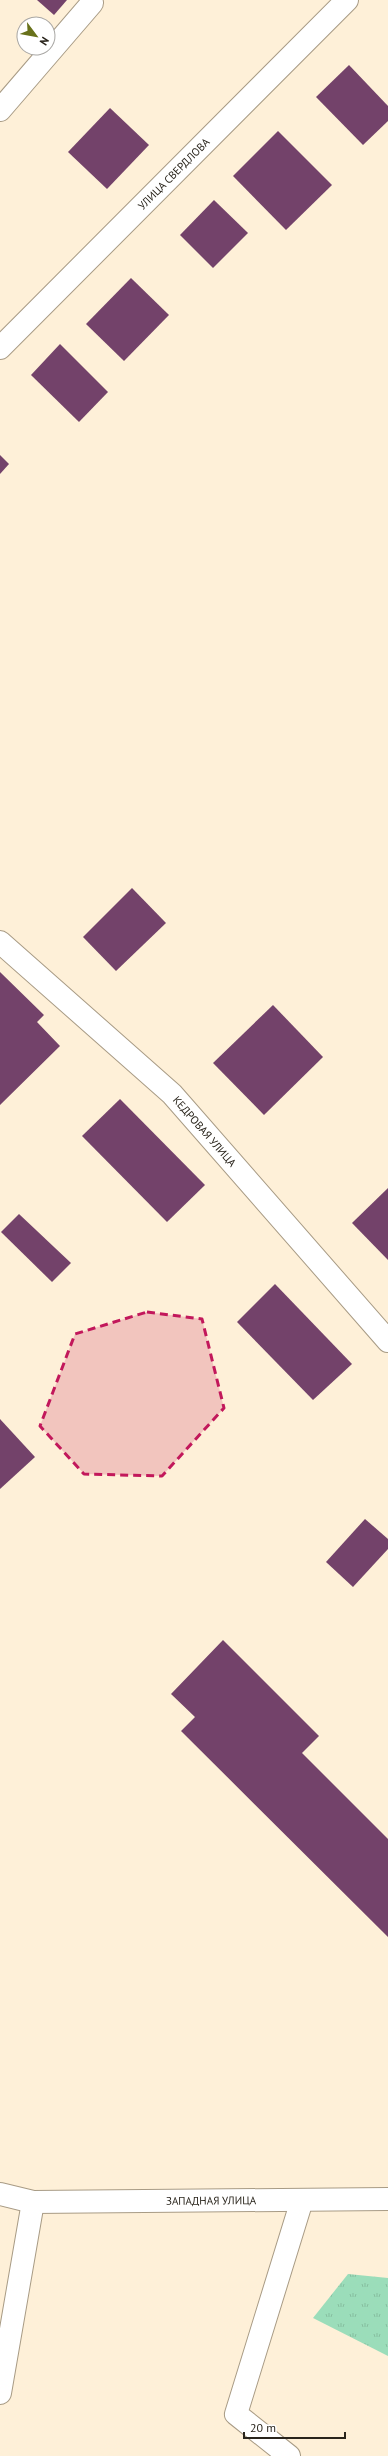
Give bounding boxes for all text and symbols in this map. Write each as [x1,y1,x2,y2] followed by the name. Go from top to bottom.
[16,16,56,56] north arrow
[37,35,52,48] text: N
[135,135,213,213] street label: УЛИЦА СВЕРДЛОВА
[170,1093,240,1170] street label: КЕДРОВАЯ УЛИЦА
[166,2193,257,2208] street label: ЗАПАДНАЯ УЛИЦА
[244,2414,345,2440] scale bar
[250,2420,276,2435] text: 20 m

